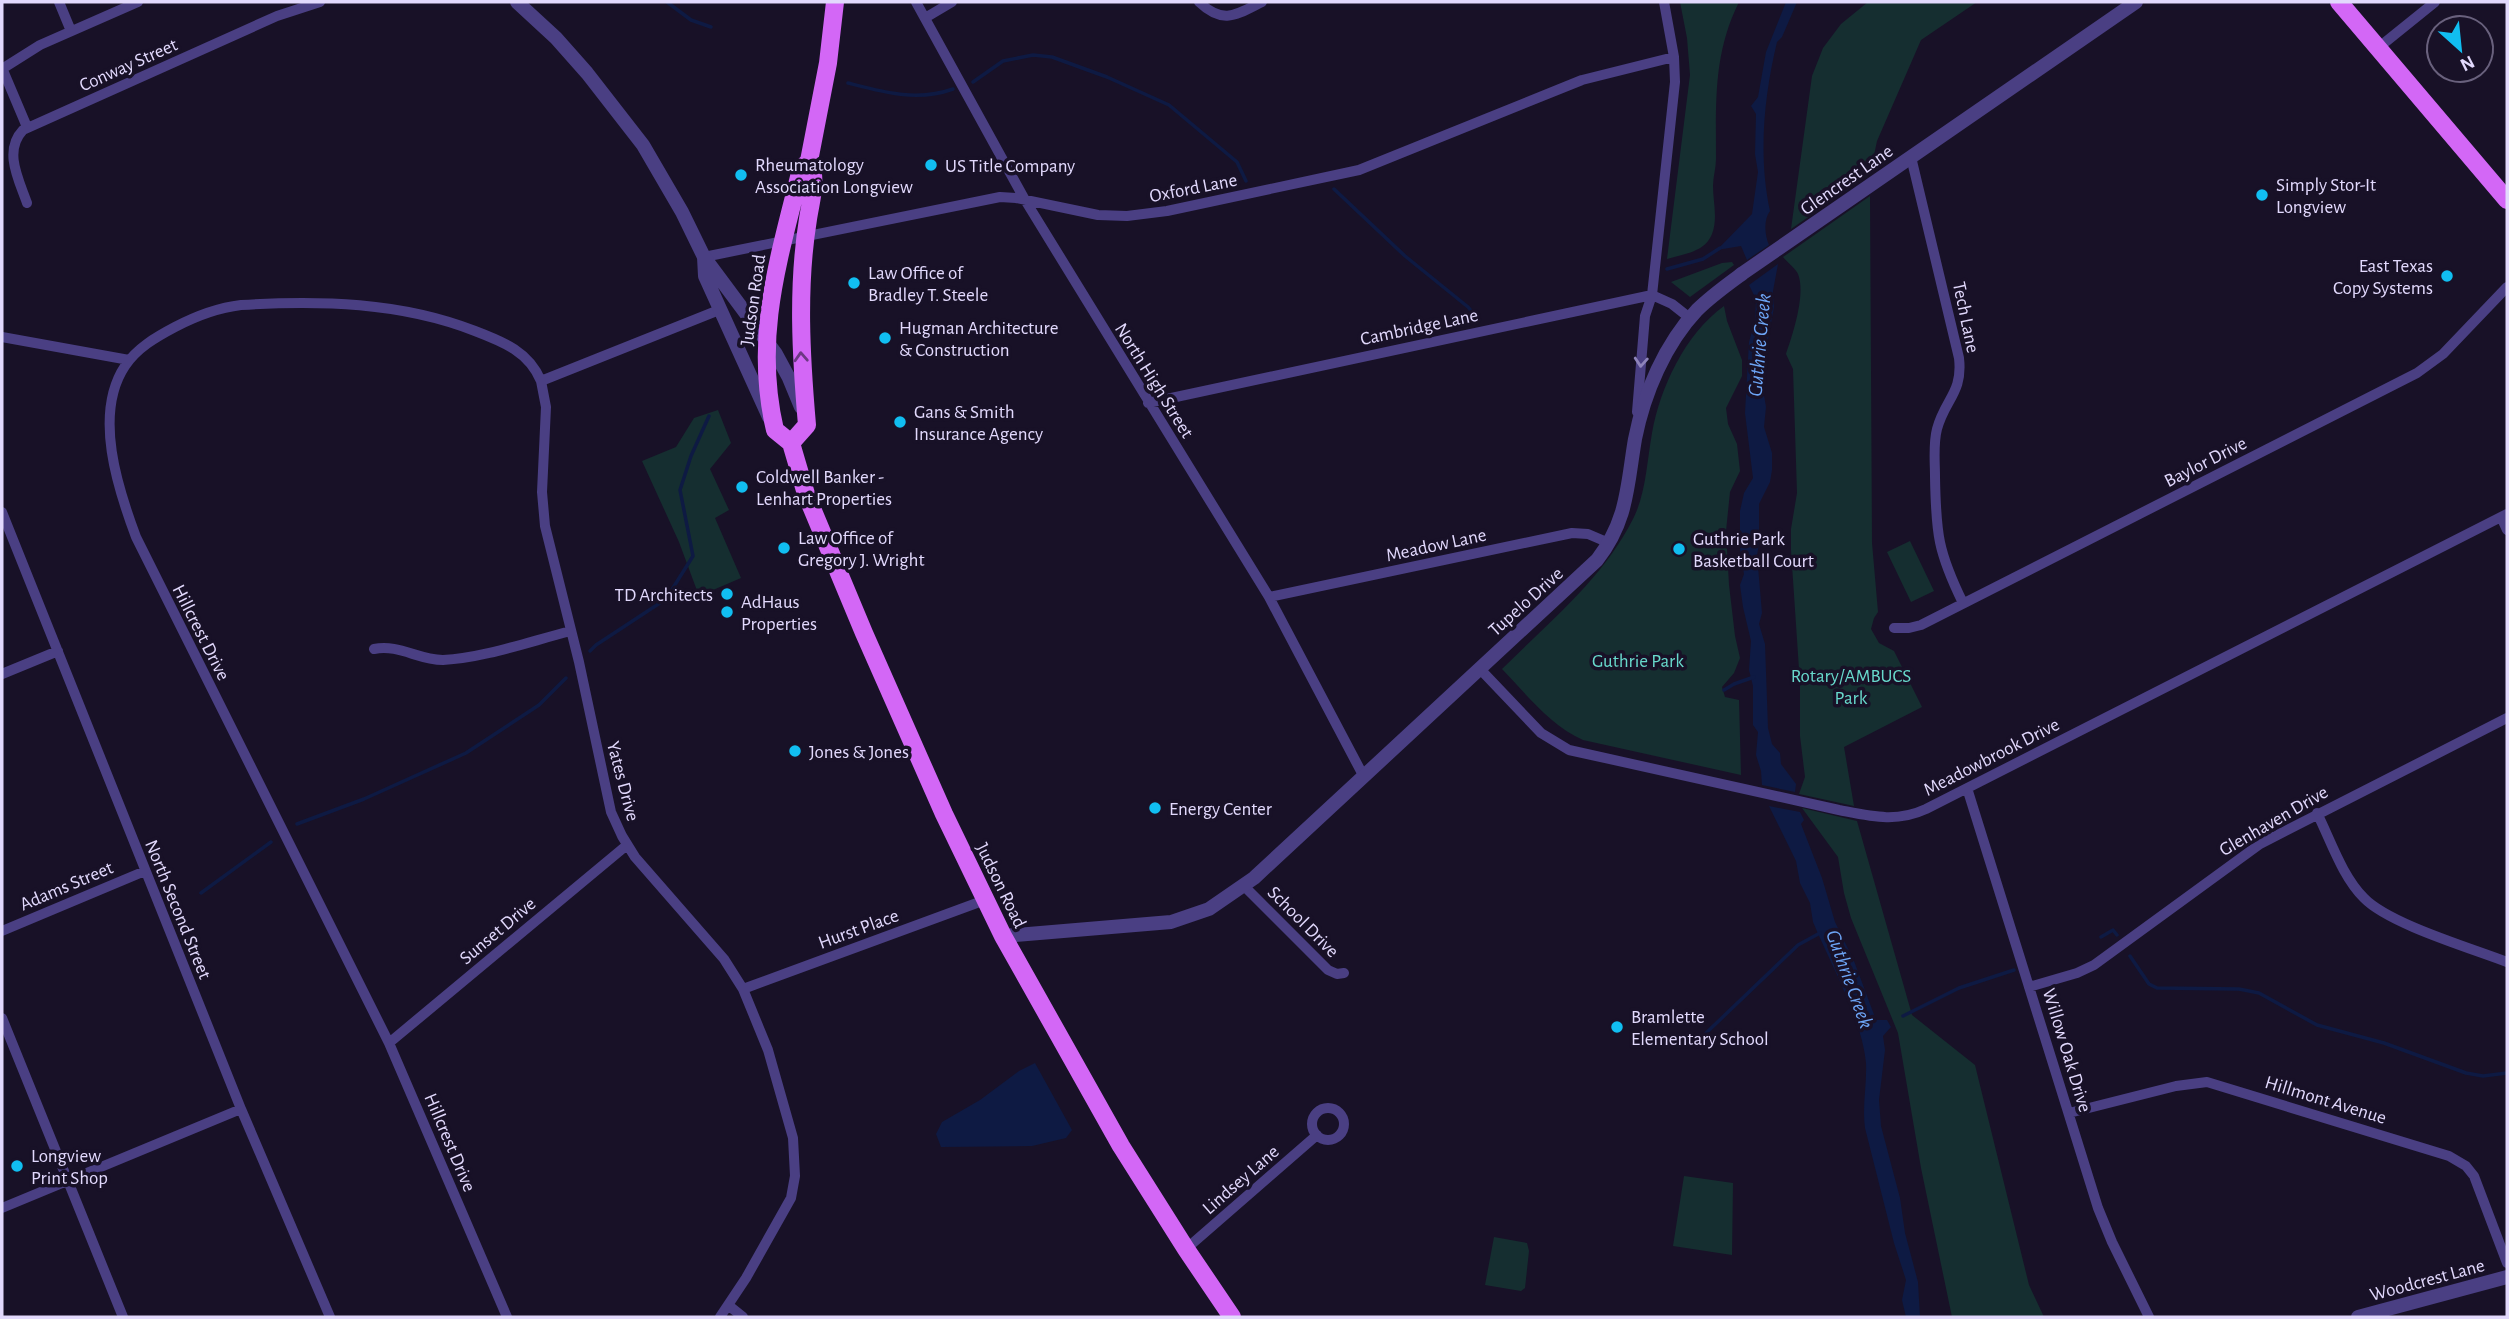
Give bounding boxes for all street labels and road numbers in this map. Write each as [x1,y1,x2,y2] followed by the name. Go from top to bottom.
[77,35,180,95] street label: Conway Street
[1797,142,1896,219] street label: Glencrest Lane
[1148,171,1239,206] street label: Oxford Lane
[738,253,769,347] street label: Judson Road
[1949,280,1982,355] street label: Tech Lane
[1359,306,1480,349] street label: Cambridge Lane
[1111,320,1197,442] street label: North High Street
[2162,434,2250,491] street label: Baylor Drive
[1384,526,1488,565] street label: Meadow Lane
[1485,564,1567,640] street label: Tupelo Drive
[168,582,233,684] street label: Hillcrest Drive
[1921,715,2063,800] street label: Meadowbrook Drive
[603,739,642,823] street label: Yates Drive
[2216,783,2331,860] street label: Glenhaven Drive
[141,837,214,982] street label: North Second Street
[972,840,1029,931] street label: Judson Road
[17,858,116,915] street label: Adams Street
[1264,883,1342,961] street label: School Drive
[456,894,540,968] street label: Sunset Drive
[816,906,901,953] street label: Hurst Place
[2039,986,2094,1114] street label: Willow Oak Drive
[2263,1073,2388,1128] street label: Hillmont Avenue
[420,1091,479,1195] street label: Hillcrest Drive
[1199,1142,1283,1218] street label: Lindsey Lane
[2368,1256,2487,1305] street label: Woodcrest Lane

